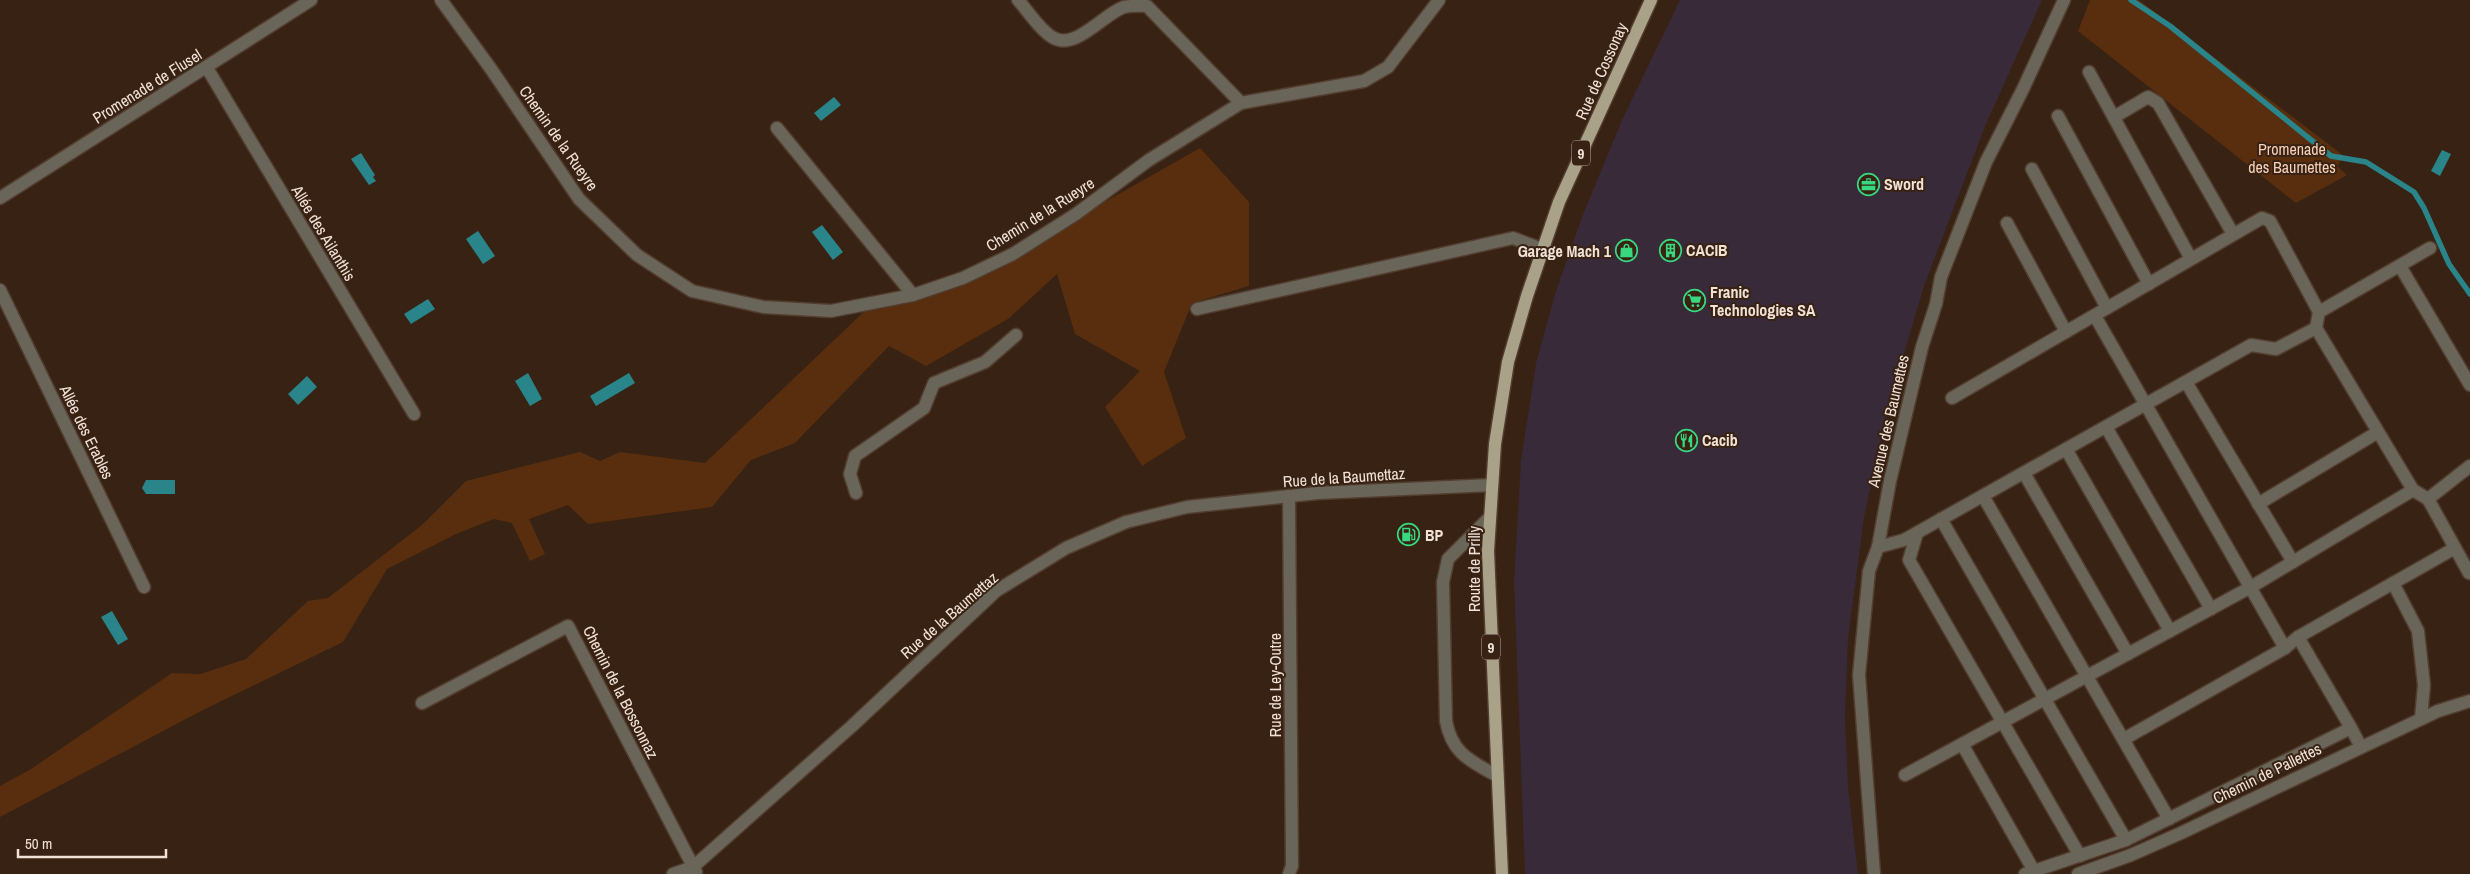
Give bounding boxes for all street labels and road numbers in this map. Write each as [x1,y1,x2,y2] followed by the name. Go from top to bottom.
[1570,18,1632,123] street label: Rue de Cossonay
[88,44,206,128] street label: Promenade de Flusel
[514,81,604,195] street label: Chemin de la Rueyre
[1572,140,1590,166] road number: 9
[982,172,1098,256] street label: Chemin de la Rueyre
[286,180,361,285] street label: Allée des Ailanthis
[1862,353,1914,490] street label: Avenue des Baumettes
[54,380,119,483] street label: Allée des Erables
[1282,462,1406,492] street label: Rue de la Baumettaz
[1463,526,1485,612] street label: Route de Prilly
[896,566,1003,663] street label: Rue de la Baumettaz
[578,622,664,763] street label: Chemin de la Bossonnaz
[1264,633,1286,737] street label: Rue de Ley-Outre
[1482,634,1500,660] road number: 9
[2209,737,2325,809] street label: Chemin de Pallettes

